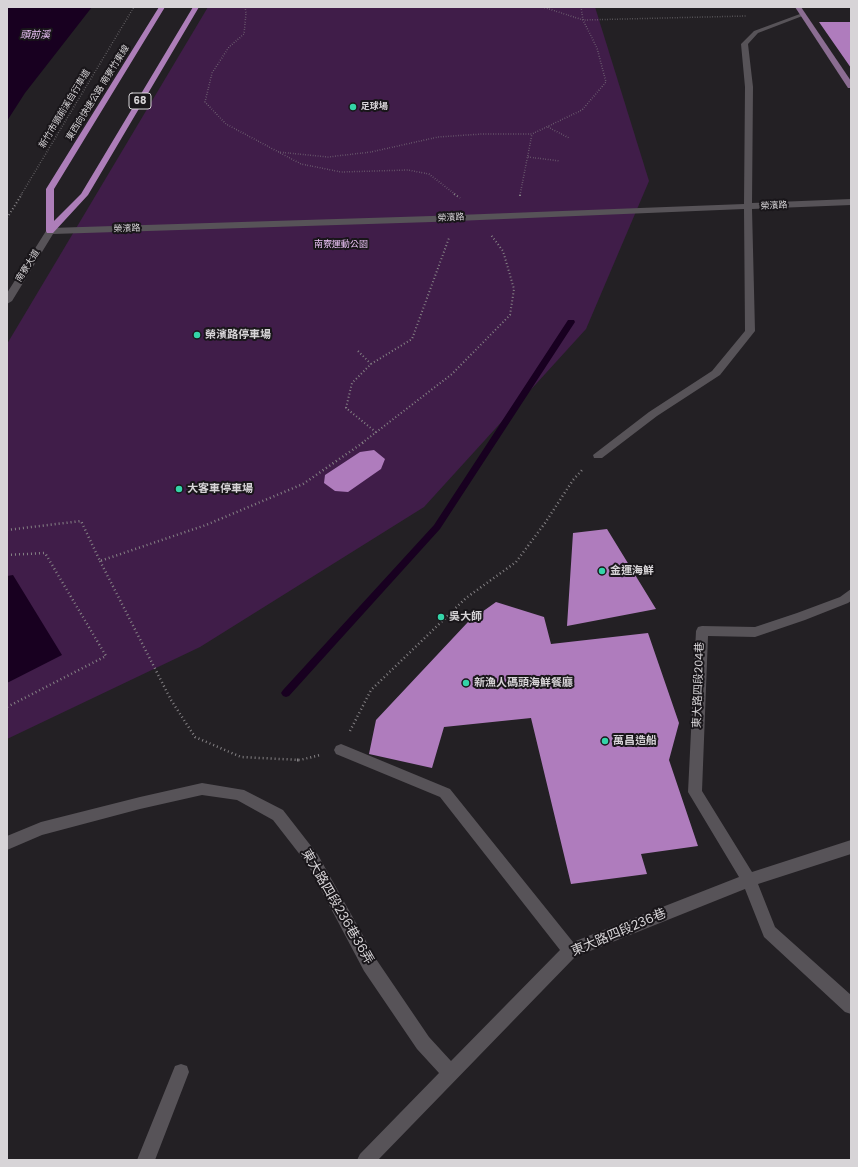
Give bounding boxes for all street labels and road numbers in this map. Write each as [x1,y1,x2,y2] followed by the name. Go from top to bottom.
[64,43,132,143] street label: 東西向快速公路 南寮竹東線
[37,68,93,150] street label: 新竹市頭前溪自行車道
[129,93,151,109] road number: 68
[760,200,788,212] street label: 榮濱路
[437,212,465,224] street label: 榮濱路
[113,223,141,235] street label: 榮濱路
[14,248,42,284] street label: 南寮大道
[691,642,707,728] street label: 東大路四段204巷
[298,847,376,967] street label: 東大路四段236巷36弄
[569,906,669,960] street label: 東大路四段236巷

